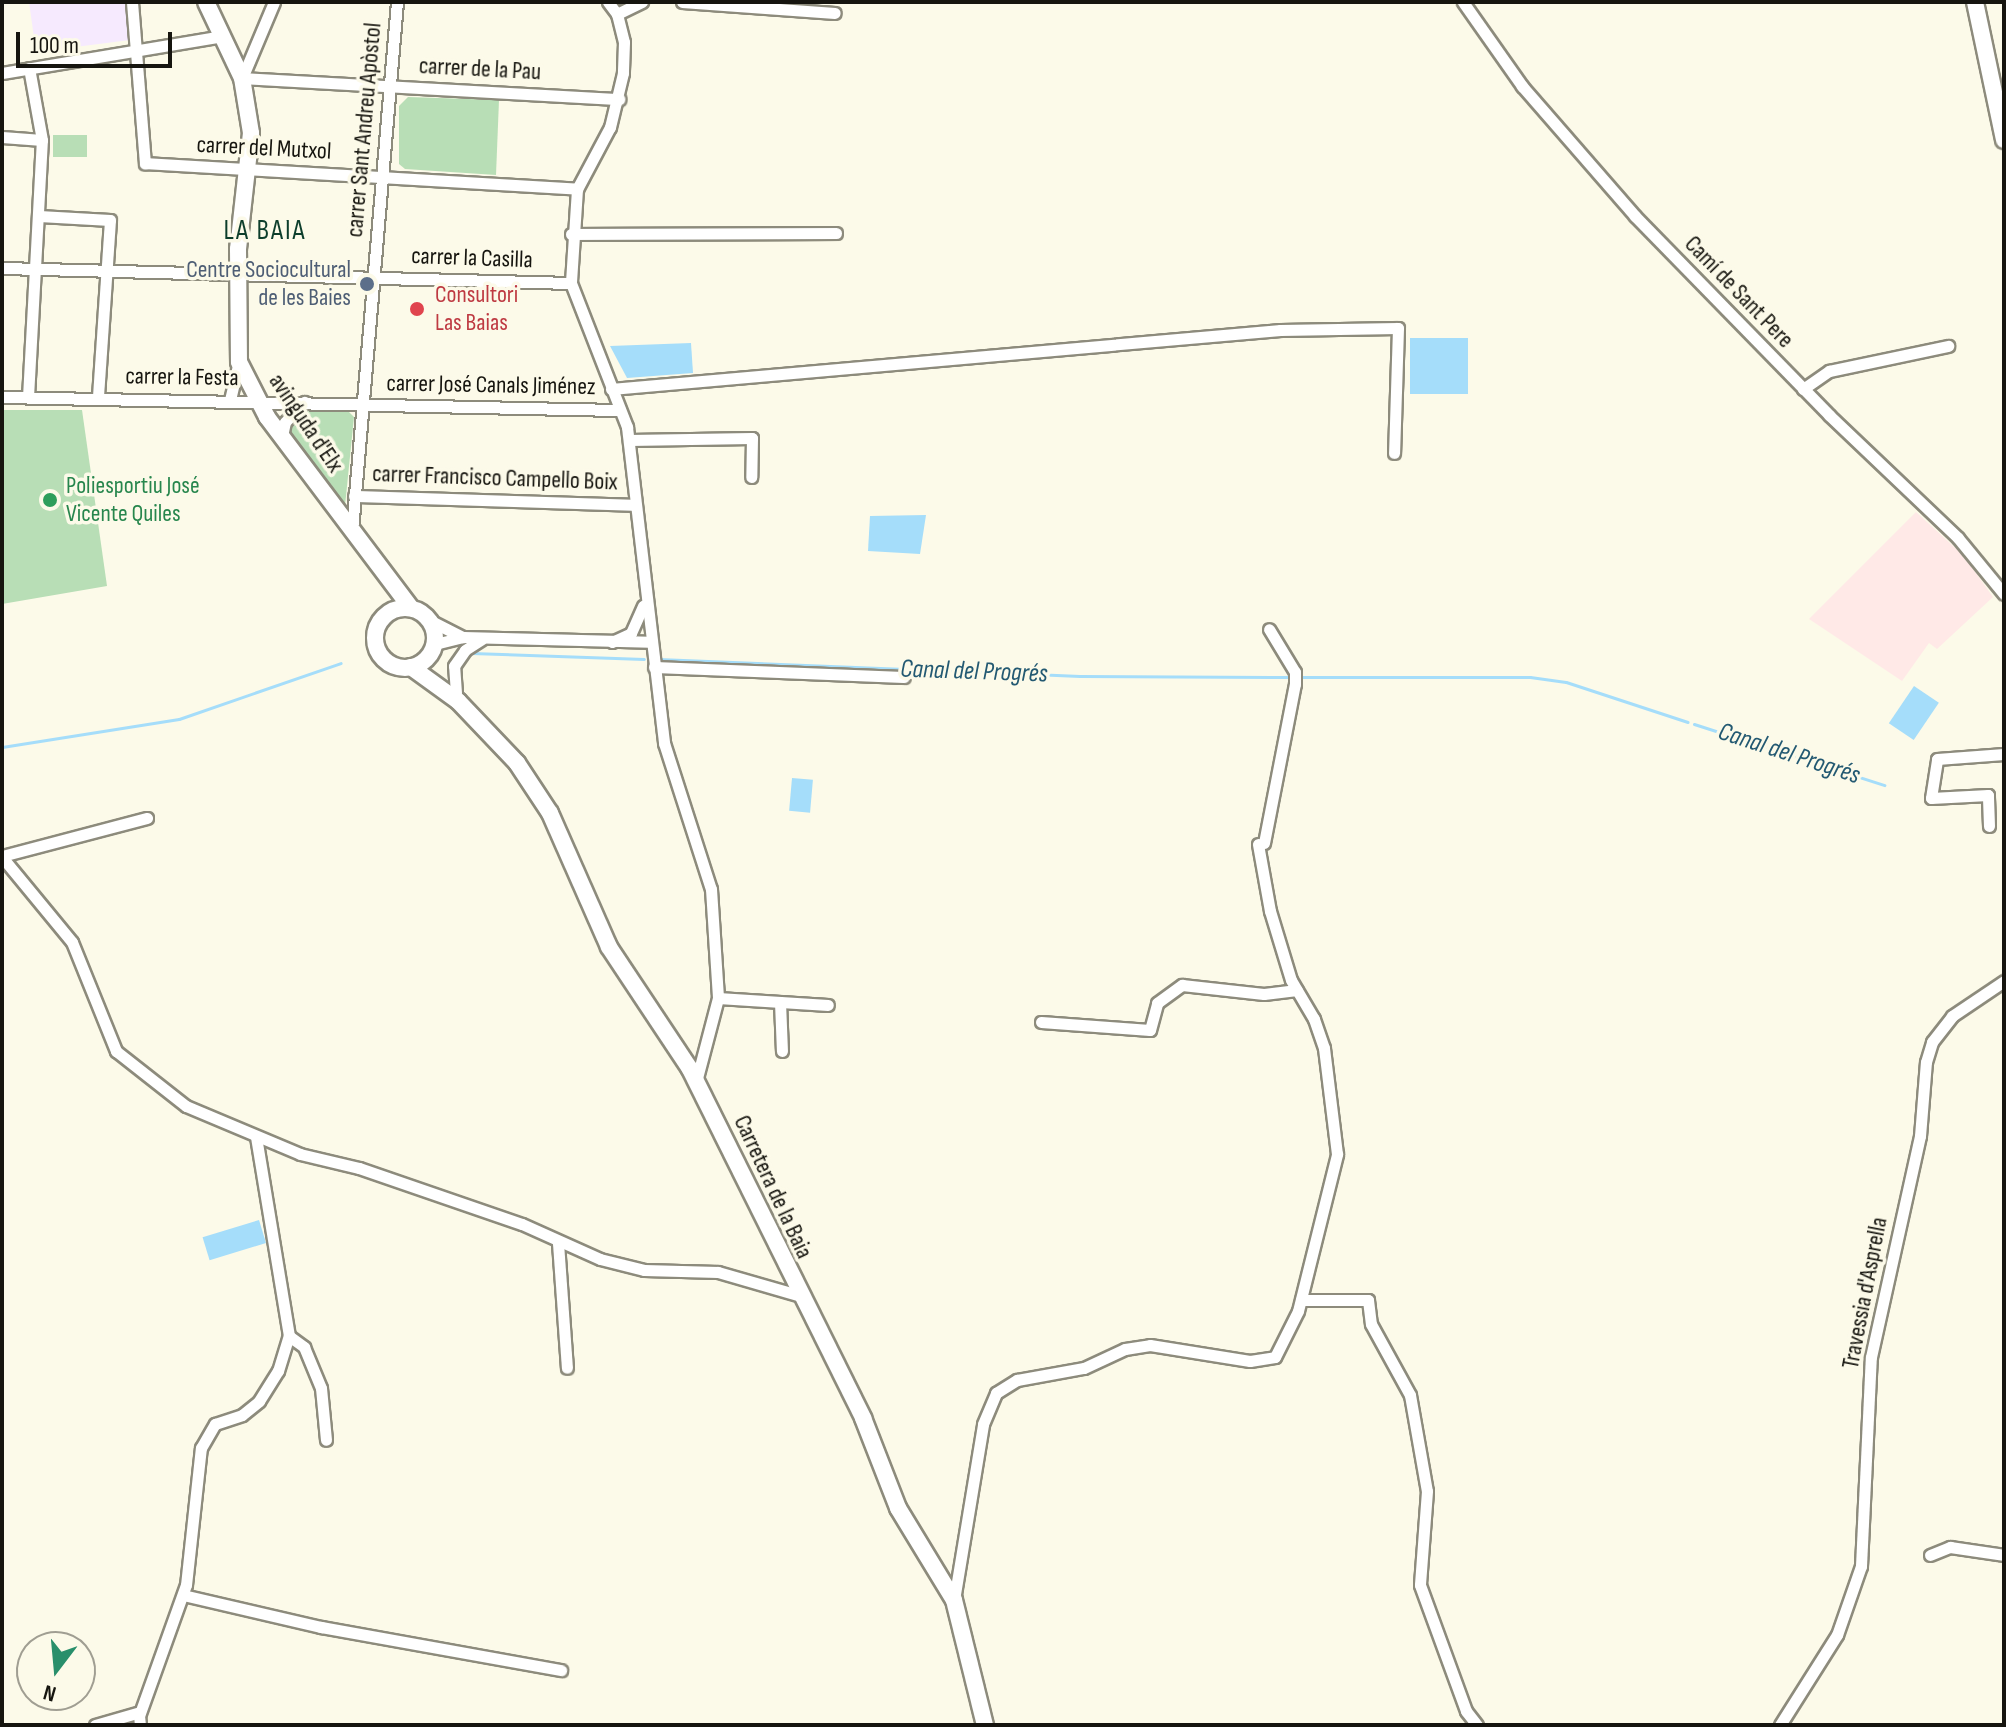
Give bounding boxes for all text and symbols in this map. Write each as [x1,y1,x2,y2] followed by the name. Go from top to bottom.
[20,16,176,66] scale bar
[340,22,388,238] street label: carrer Sant Andreu Apòstol
[30,31,79,60] text: 100 m
[418,51,542,87] street label: carrer de la Pau
[196,130,332,166] street label: carrer del Mutxol
[223,214,307,248] district label: LA BAIA
[1678,230,1800,354] street label: Camí de Sant Pere
[411,241,533,275] street label: carrer la Casilla
[186,256,351,312] place label: Centre Sociocultural de les Baies
[358,275,376,293] marker: Centre Sociocultural de les Baies
[435,281,518,337] place label: Consultori Las Baias
[406,298,428,320] marker: Consultori Las Baias
[125,362,239,392] street label: carrer la Festa
[262,368,350,478] street label: avinguda d'Elx
[386,369,596,401] street label: carrer José Canals Jiménez
[372,459,618,497] street label: carrer Francisco Campello Boix
[66,472,200,528] place label: Poliesportiu José Vicente Quiles
[41,491,59,509] marker: Poliesportiu José Vicente Quiles
[900,654,1048,690] water label: Canal del Progrés
[1714,716,1864,792] water label: Canal del Progrés
[727,1111,819,1263] street label: Carretera de la Baia
[1836,1215,1894,1371] street label: Travessia d'Asprella
[16,1631,96,1711] north arrow
[40,1678,59,1707] text: N

